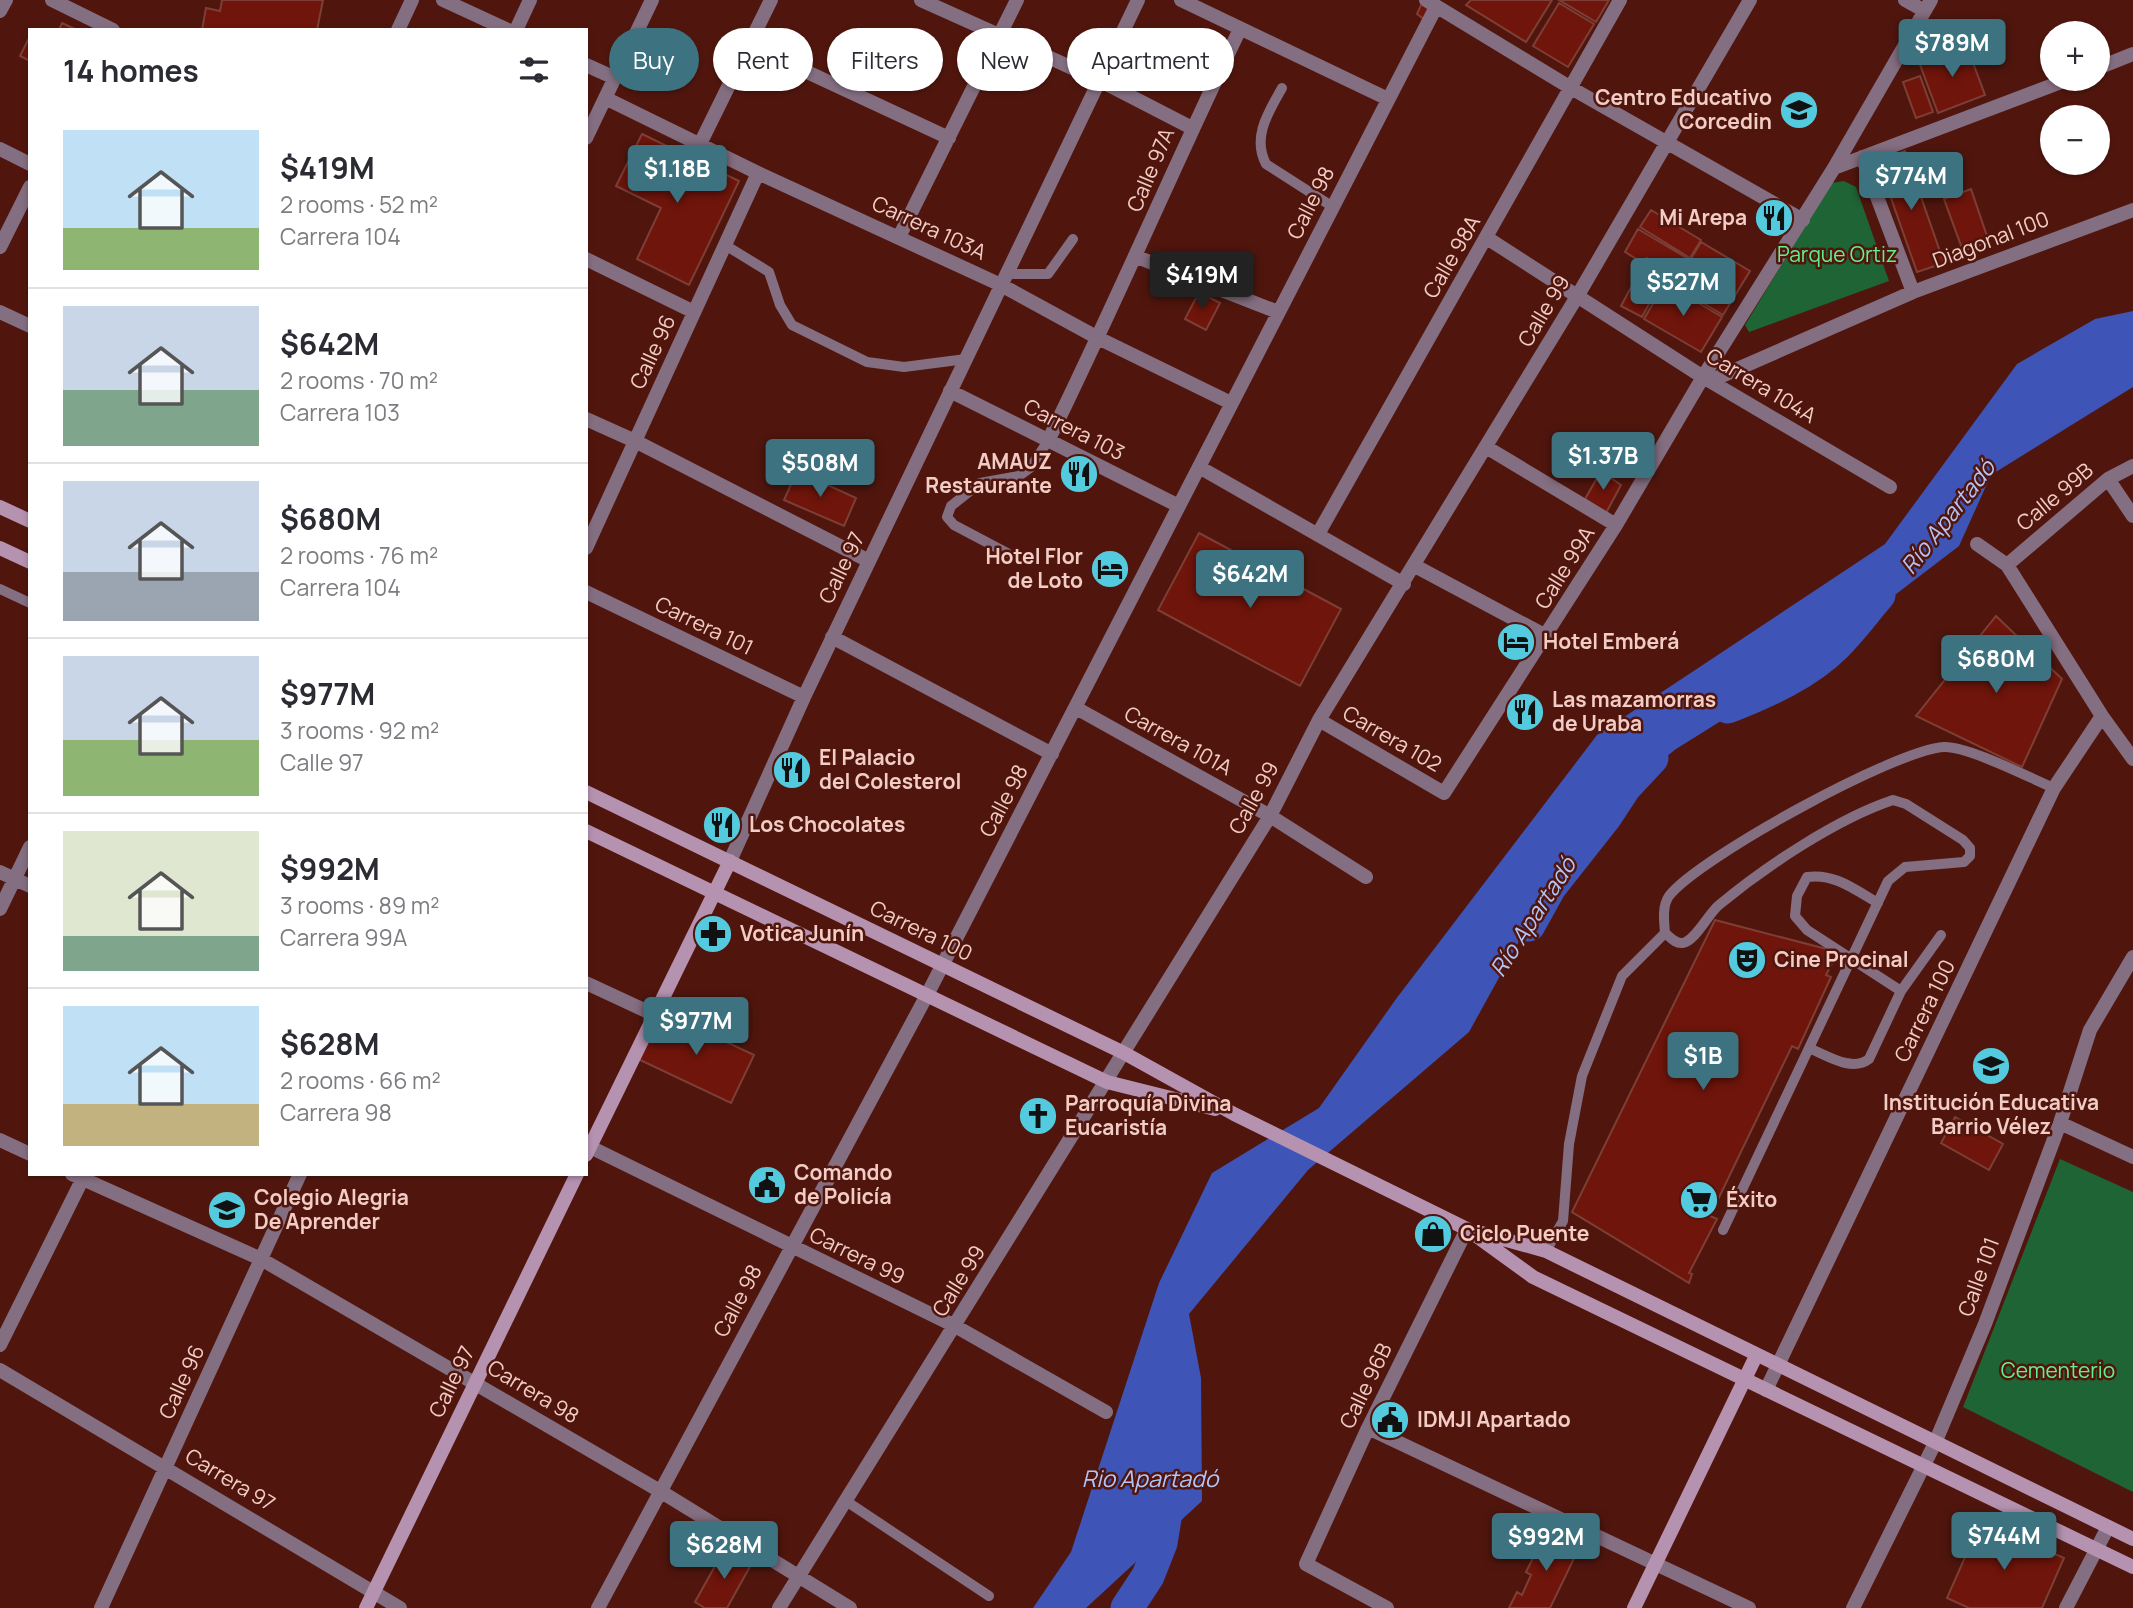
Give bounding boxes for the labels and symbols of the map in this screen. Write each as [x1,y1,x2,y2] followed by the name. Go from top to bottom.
[1903,20,2001,79] pin: $789M
[1595,83,1772,135] place label: Centro Educativo Corcedin
[1778,89,1820,131] school or university icon: Centro Educativo Corcedin
[1120,123,1180,216] street label: Calle 97A
[620,146,734,205] pin: $1.18B
[1862,152,1960,212] pin: $774M
[1280,161,1340,244] street label: Calle 98
[868,188,991,266] street label: Carrera 103A
[1753,197,1795,239] restaurant icon: Mi Arepa
[1659,203,1747,231] place label: Mi Arepa
[1928,204,2053,274] street label: Diagonal 100
[1416,210,1486,303] street label: Calle 98A
[1777,240,1897,268] park label: Parque Ortiz
[1153,252,1251,311] pin: $419M
[1634,258,1732,318] pin: $527M
[1511,269,1575,352] street label: Calle 99
[623,310,681,393] street label: Calle 96
[1701,341,1822,429] street label: Carrera 104A
[1019,392,1130,466] street label: Carrera 103
[1546,433,1660,492] pin: $1.37B
[771,440,869,499] pin: $508M
[925,447,1052,499] place label: AMAUZ Restaurante
[1893,452,2003,580] water label: Río Apartadó
[1058,453,1100,495] restaurant icon: AMAUZ Restaurante
[2010,456,2099,536] street label: Calle 99B
[1528,521,1600,614] street label: Calle 99A
[812,527,870,608] street label: Calle 97
[985,542,1083,594] place label: Hotel Flor de Loto
[1089,548,1131,590] hotel icon: Hotel Flor de Loto
[1201,550,1299,610] pin: $642M
[651,589,758,661] street label: Carrera 101
[1495,621,1537,663] hotel icon: Hotel Emberá
[1543,627,1679,655] place label: Hotel Emberá
[1947,636,2045,695] pin: $680M
[1552,685,1716,737] place label: Las mazamorras de Uraba
[1504,691,1546,733] restaurant icon: Las mazamorras de Uraba
[1119,699,1237,781] street label: Carrera 101A
[1338,699,1447,778] street label: Carrera 102
[819,743,961,795] place label: El Palacio del Colesterol
[771,749,813,791] restaurant icon: El Palacio del Colesterol
[1222,756,1285,839] street label: Calle 99
[972,759,1034,842] street label: Calle 98
[701,804,743,846] restaurant icon: Los Chocolates
[749,810,905,838] place label: Los Chocolates
[1482,849,1584,982] water label: Río Apartadó
[866,893,977,967] street label: Carrera 100
[692,913,734,955] pharmacy icon: Votica Junín
[740,919,864,947] place label: Votica Junín
[1726,939,1768,981] theatre icon: Cine Procinal
[1774,945,1909,973] place label: Cine Procinal
[1887,955,1961,1066] street label: Carrera 100
[647,998,745,1057] pin: $977M
[1669,1032,1737,1092] pin: $1B
[1970,1045,2012,1087] school or university icon: Institución Educativa Barrio Vélez
[1883,1088,2099,1140] place label: Institución Educativa Barrio Vélez
[1065,1089,1231,1141] place label: Parroquía Divina Eucaristía
[1017,1095,1059,1137] church icon: Parroquía Divina Eucaristía
[794,1158,892,1210] place label: Comando de Policía
[746,1164,788,1206] public building icon: Comando de Policía
[1678,1179,1720,1221] supermarket icon: Éxito
[254,1183,409,1235] place label: Colegio Alegria De Aprender
[1726,1185,1777,1213] place label: Éxito
[206,1189,248,1231] school or university icon: Colegio Alegria De Aprender
[1412,1213,1454,1255] shop icon: Ciclo Puente
[1460,1219,1589,1247] place label: Ciclo Puente
[805,1220,910,1290] street label: Carrera 99
[1951,1233,2005,1320] street label: Calle 101
[925,1240,991,1321] street label: Calle 99
[706,1259,768,1342] street label: Calle 98
[1332,1338,1398,1433] street label: Calle 96B
[152,1340,210,1423] street label: Calle 96
[422,1341,480,1422] street label: Calle 97
[483,1353,585,1429] street label: Carrera 98
[2001,1356,2115,1384] park label: Cementerio
[1369,1399,1411,1441] public building icon: IDMJI Apartado
[1417,1405,1571,1433] place label: IDMJI Apartado
[180,1441,281,1517] street label: Carrera 97
[1082,1462,1220,1494] water label: Rio Apartadó
[1955,1512,2053,1572] pin: $744M
[1497,1514,1595,1573] pin: $992M
[675,1522,773,1581] pin: $628M

